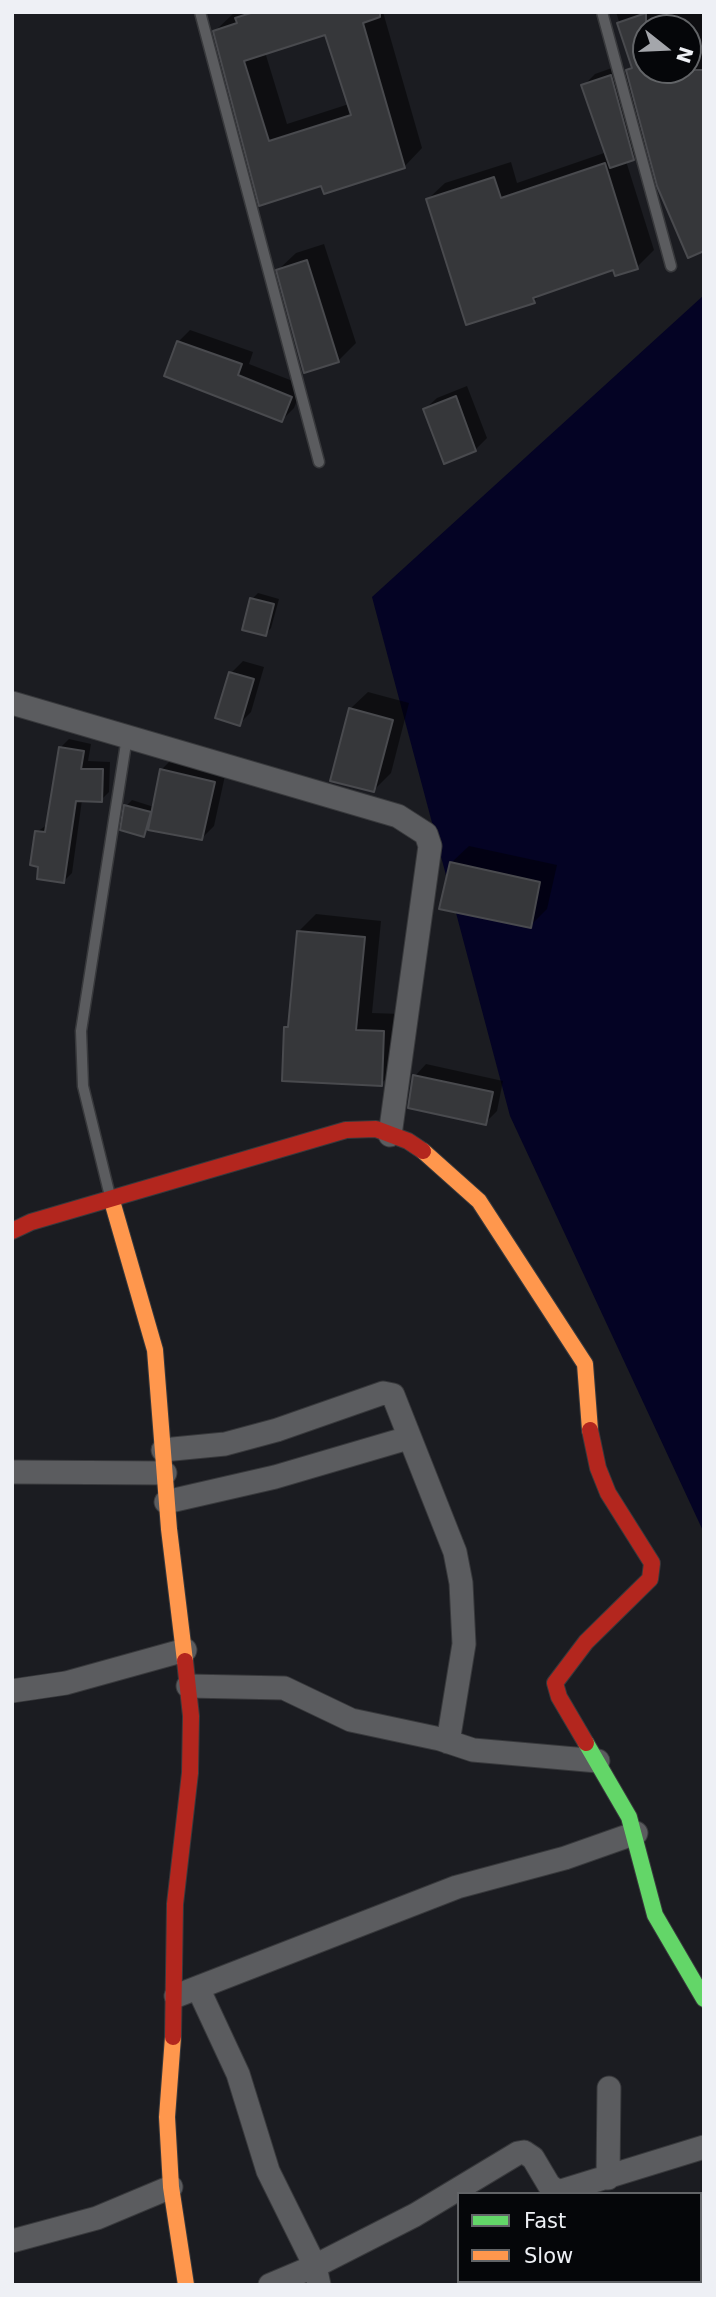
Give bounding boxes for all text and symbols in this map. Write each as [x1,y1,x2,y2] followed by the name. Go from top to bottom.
[632,14,702,84] north arrow
[672,44,698,66] text: N
[457,2192,702,2283] legend
[524,2209,566,2233] text: Fast
[524,2244,573,2268] text: Slow

